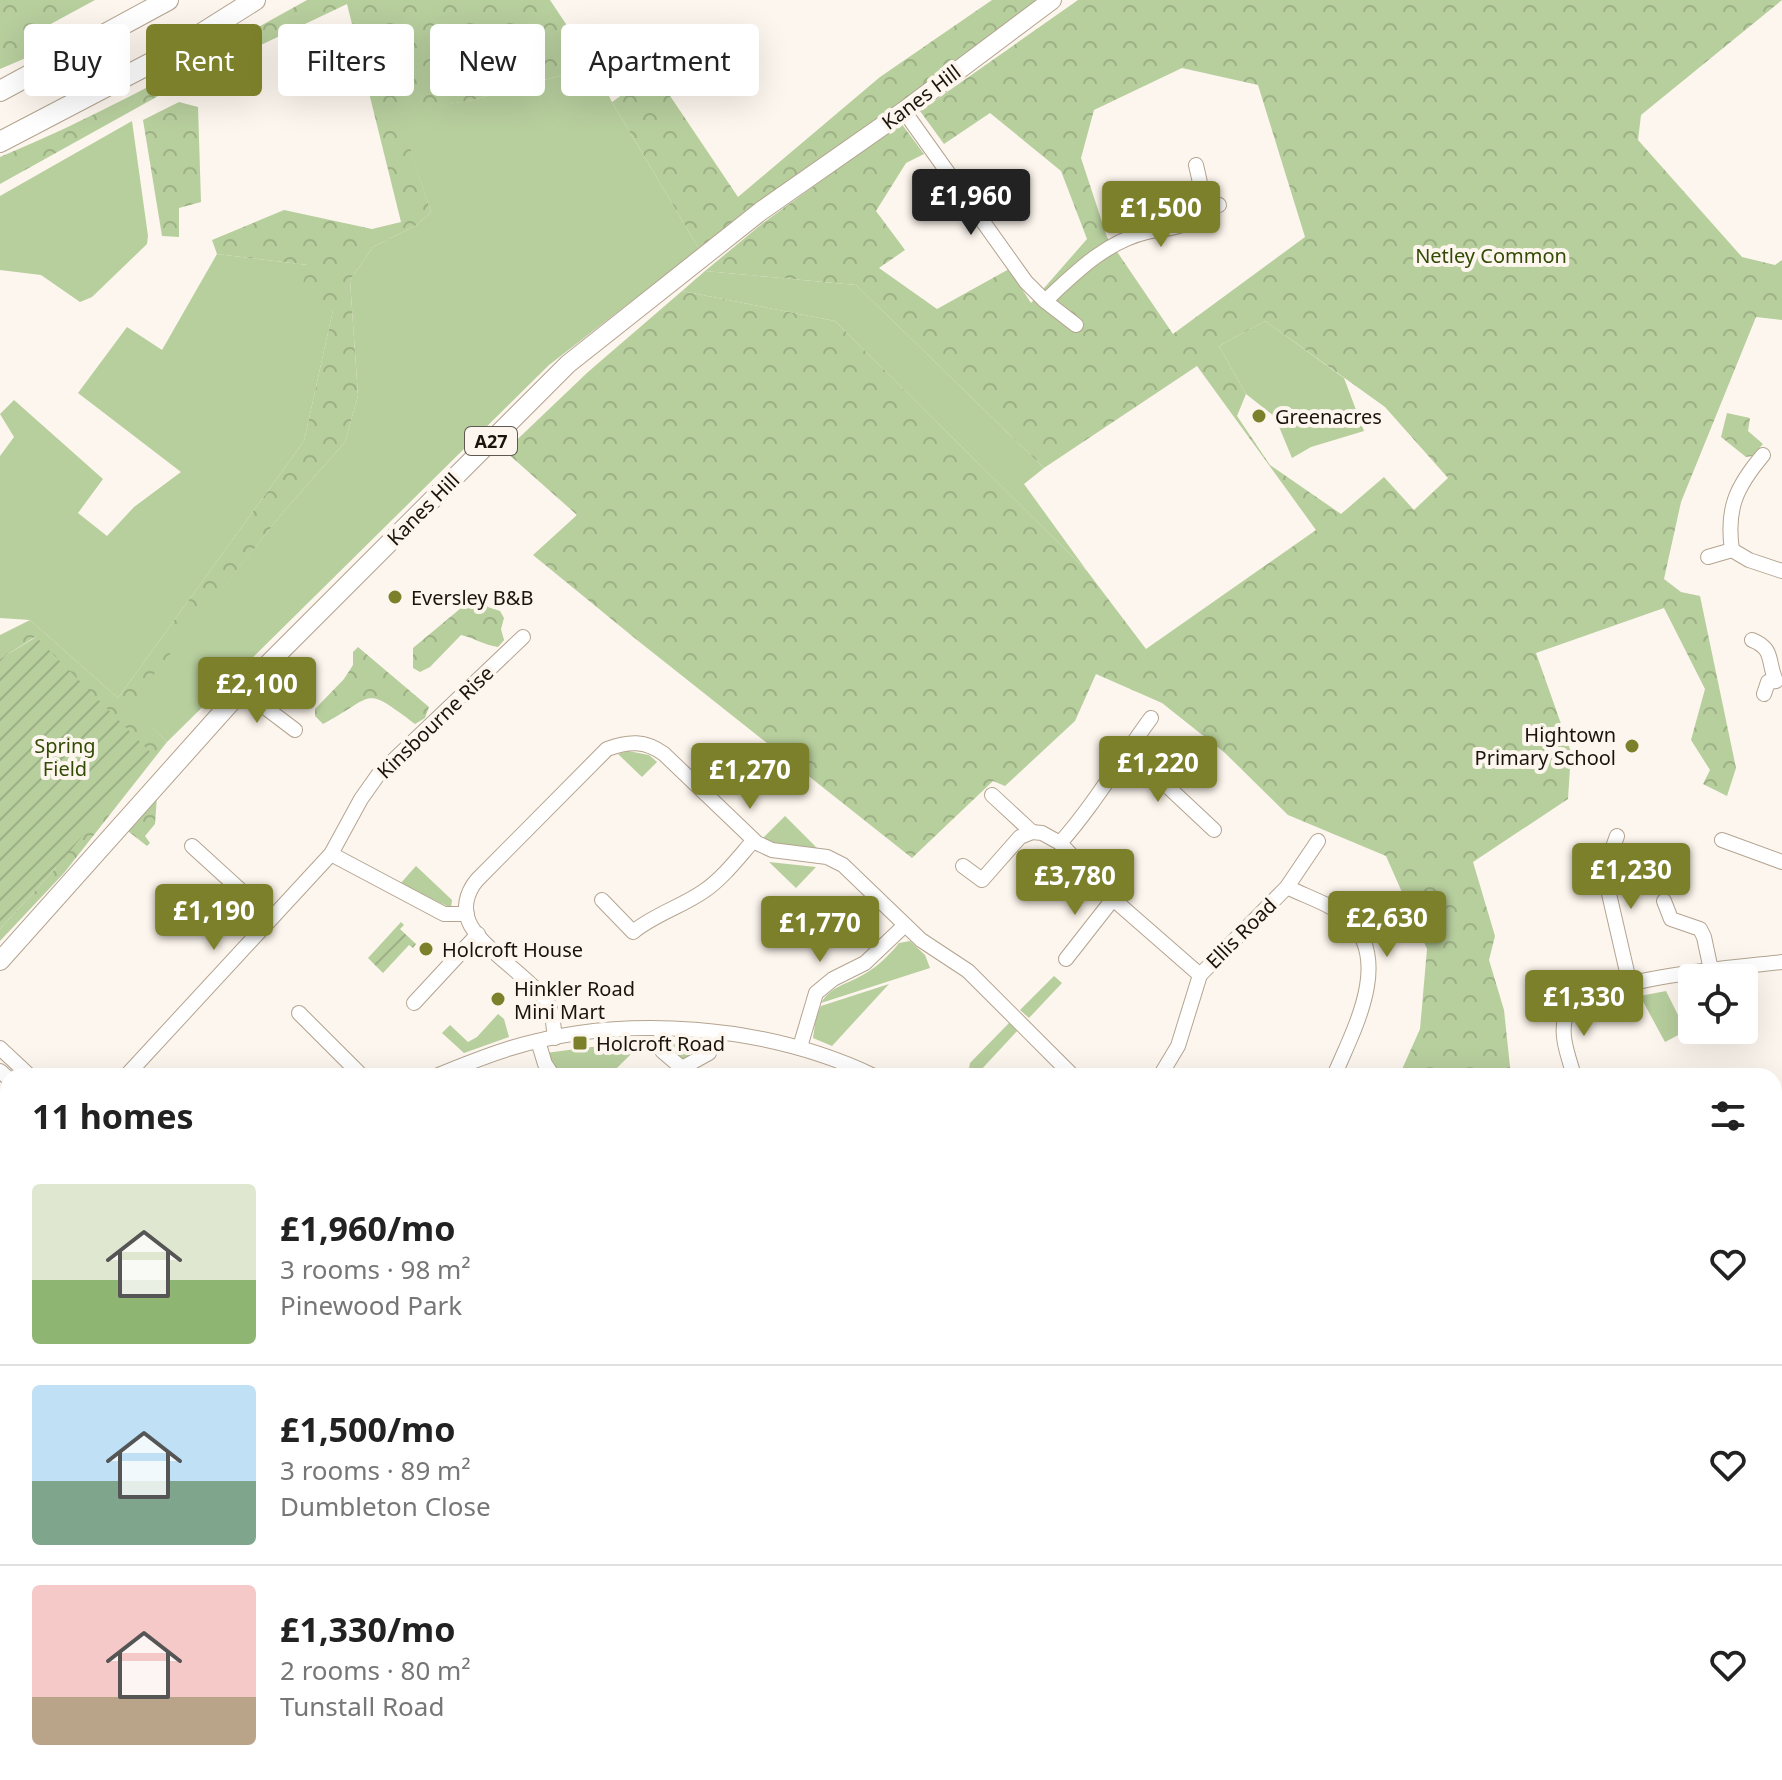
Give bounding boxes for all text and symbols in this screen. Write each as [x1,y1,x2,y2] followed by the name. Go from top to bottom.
[24,24,130,96] chip: Buy
[146,24,262,96] chip: Rent
[278,24,414,96] chip: Filters
[430,24,545,96] chip: New
[561,24,759,96] chip: Apartment
[876,58,966,136] street label: Kanes Hill
[906,169,1036,237] pin: £1,960
[930,177,1012,213] text: £1,960
[1096,181,1226,249] pin: £1,500
[1120,189,1202,225] text: £1,500
[1415,242,1567,269] park label: Netley Common
[1275,403,1382,430] place label: Greenacres
[1250,407,1268,425] marker: Greenacres
[465,427,517,455] road number: A27
[381,467,465,551] street label: Kanes Hill
[411,584,533,611] place label: Eversley B&B
[386,588,404,606] marker: Eversley B&B
[192,657,322,725] pin: £2,100
[371,660,499,784] street label: Kinsbourne Rise
[216,665,298,701] text: £2,100
[1475,721,1616,771] place label: Hightown Primary School
[34,732,96,782] park label: Spring Field
[1093,736,1223,804] pin: £1,220
[1623,737,1641,755] marker: Hightown Primary School
[685,743,815,811] pin: £1,270
[1117,744,1199,780] text: £1,220
[709,751,791,787] text: £1,270
[1566,843,1696,911] pin: £1,230
[1010,849,1140,917] pin: £3,780
[1590,851,1672,887] text: £1,230
[1034,857,1116,893] text: £3,780
[149,884,279,952] pin: £1,190
[1322,891,1452,959] pin: £2,630
[173,892,255,928] text: £1,190
[1200,892,1282,974] street label: Ellis Road
[755,896,885,964] pin: £1,770
[1346,899,1428,935] text: £2,630
[779,904,861,940] text: £1,770
[442,936,583,963] place label: Holcroft House
[417,940,435,958] marker: Holcroft House
[1678,964,1758,1044] map controls
[1678,964,1758,1044] button: locate
[1519,970,1649,1038] pin: £1,330
[514,975,635,1025] place label: Hinkler Road Mini Mart
[1543,978,1625,1014] text: £1,330
[489,990,507,1008] marker: Hinkler Road Mini Mart
[596,1030,725,1057] place label: Holcroft Road
[571,1034,589,1052] marker: Holcroft Road
[32,1093,194,1139] text: 11 homes
[1706,1094,1750,1138] icon: filters
[280,1205,455,1251] text: £1,960/mo
[96,1216,192,1312] icon: home
[1706,1242,1750,1286] icon: heart
[280,1251,470,1287] text: 3 rooms · 98 m²
[280,1287,462,1323] text: Pinewood Park
[280,1406,455,1452] text: £1,500/mo
[96,1417,192,1513] icon: home
[1706,1443,1750,1487] icon: heart
[280,1452,470,1488] text: 3 rooms · 89 m²
[280,1488,491,1524] text: Dumbleton Close
[280,1606,455,1652] text: £1,330/mo
[96,1617,192,1713] icon: home
[1706,1643,1750,1687] icon: heart
[280,1652,470,1688] text: 2 rooms · 80 m²
[280,1688,444,1724] text: Tunstall Road

